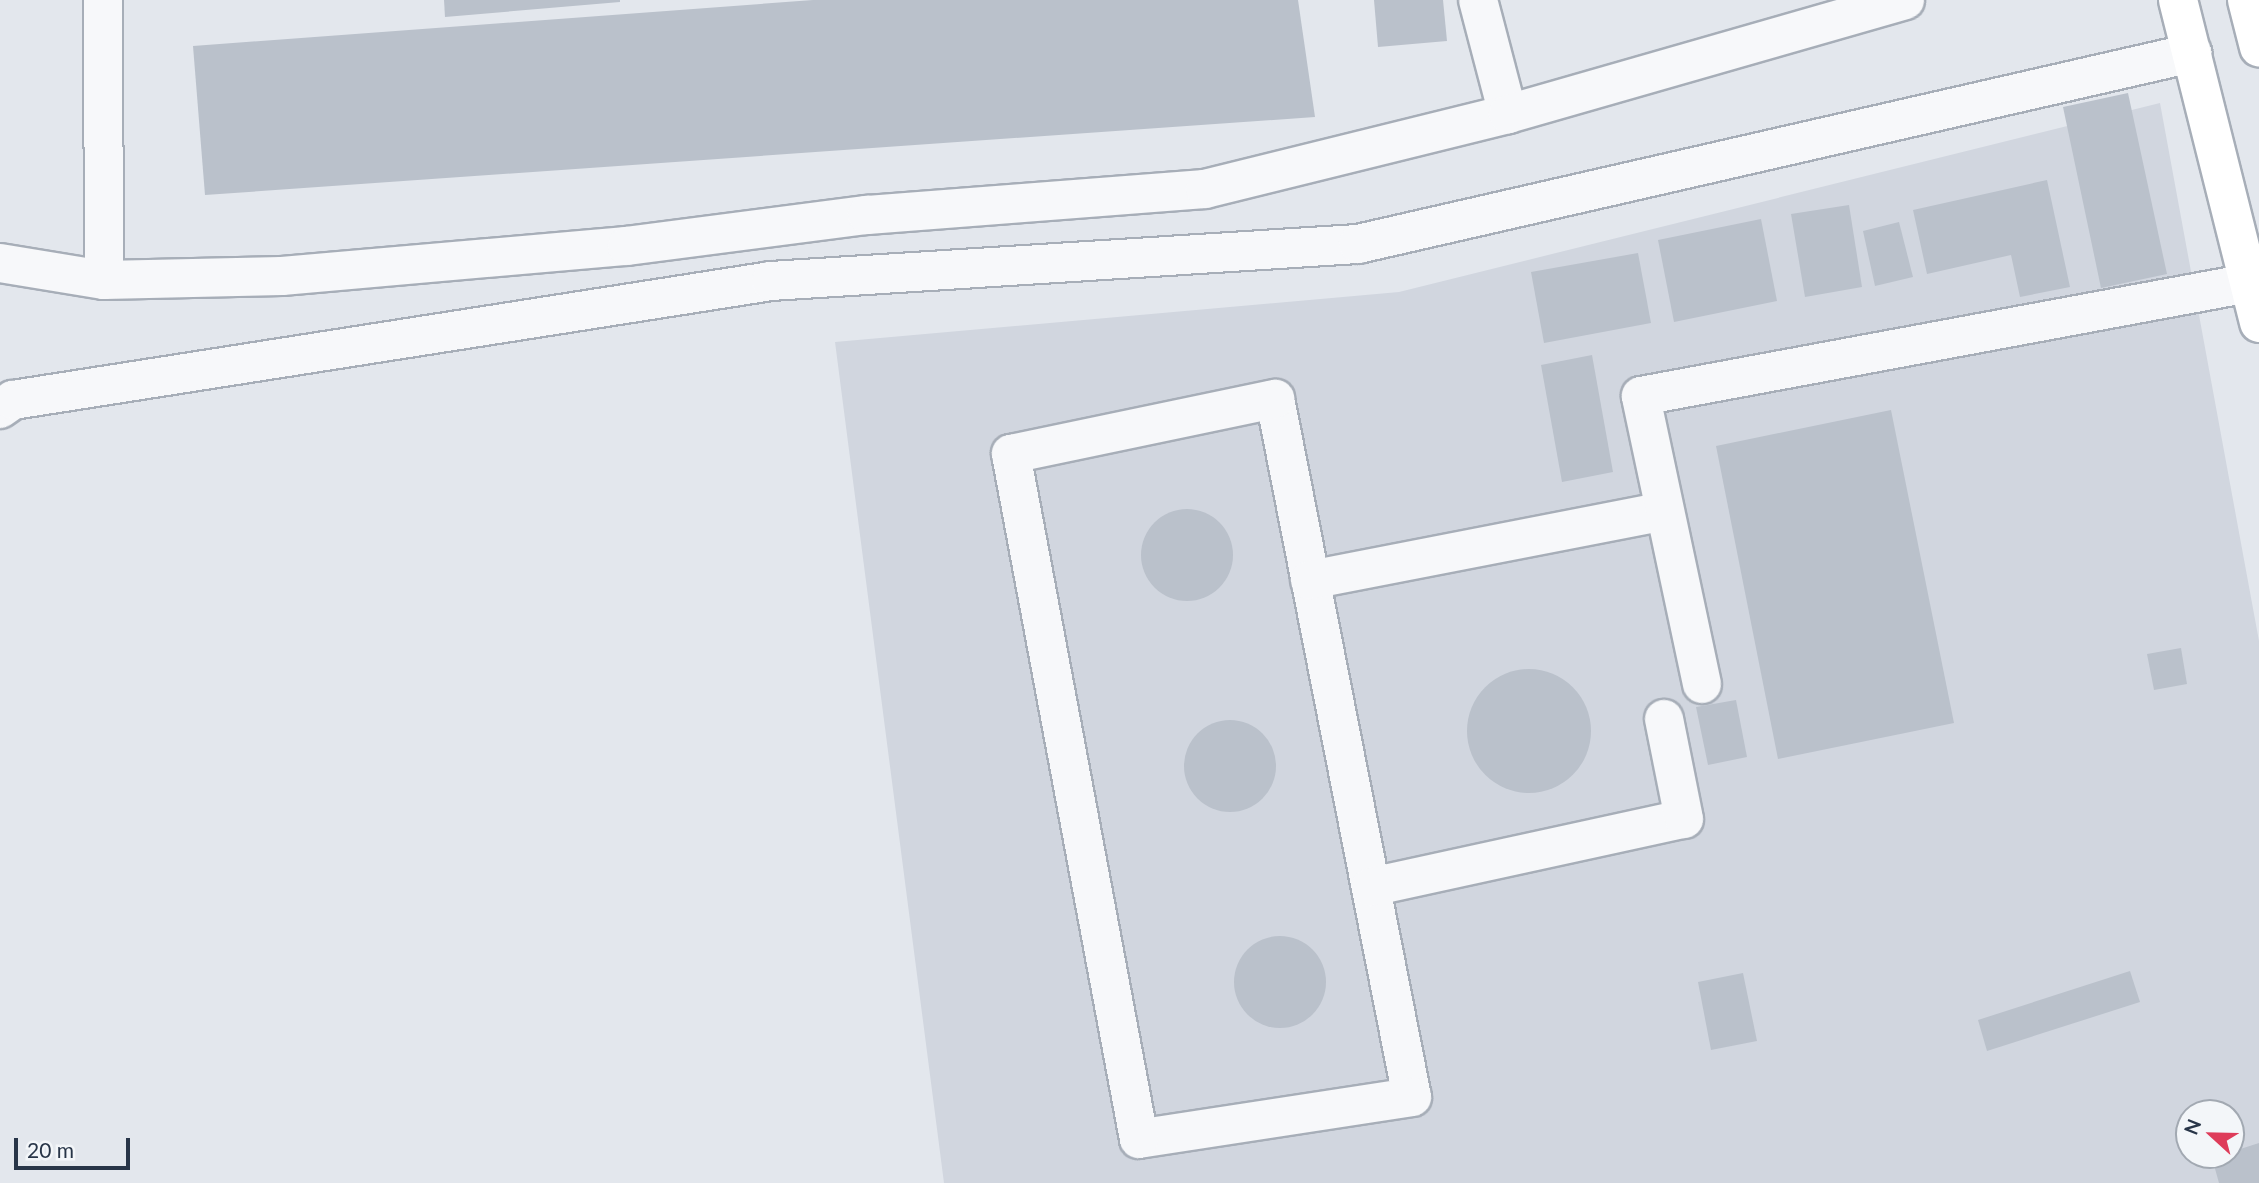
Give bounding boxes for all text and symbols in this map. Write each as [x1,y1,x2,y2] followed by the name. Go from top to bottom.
[2175,1099,2245,1169] north arrow
[2179,1116,2205,1138] text: N
[18,1124,133,1168] scale bar
[27,1137,74,1162] text: 20 m

